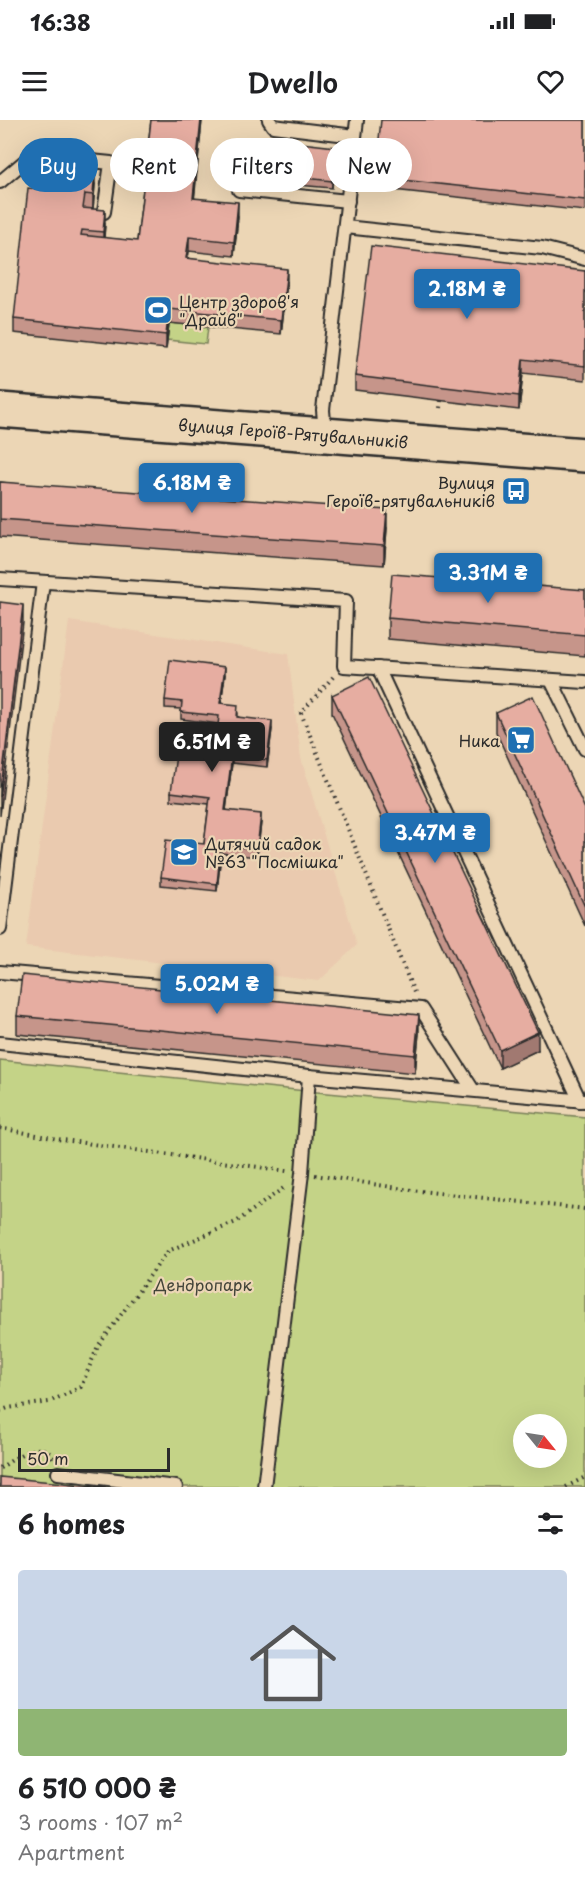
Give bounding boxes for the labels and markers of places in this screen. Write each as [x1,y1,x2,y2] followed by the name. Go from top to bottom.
[412,269,522,320] pin: 2.18M ₴
[179,289,299,331] place label: Центр здоров'я "Драйв"
[142,294,174,326] sports icon: Центр здоров'я "Драйв"
[137,463,247,514] pin: 6.18M ₴
[326,470,495,512] place label: Вулиця Героїв-рятувальників
[500,475,532,507] bus stop icon: Вулиця Героїв-рятувальників
[433,553,543,604] pin: 3.31M ₴
[157,722,267,773] pin: 6.51M ₴
[505,724,537,756] supermarket icon: Ника
[459,728,500,752] place label: Ника
[380,813,490,864] pin: 3.47M ₴
[204,831,344,873] place label: Дитячий садок №63 "Посмішка"
[168,836,200,868] school or university icon: Дитячий садок №63 "Посмішка"
[162,964,272,1015] pin: 5.02M ₴

